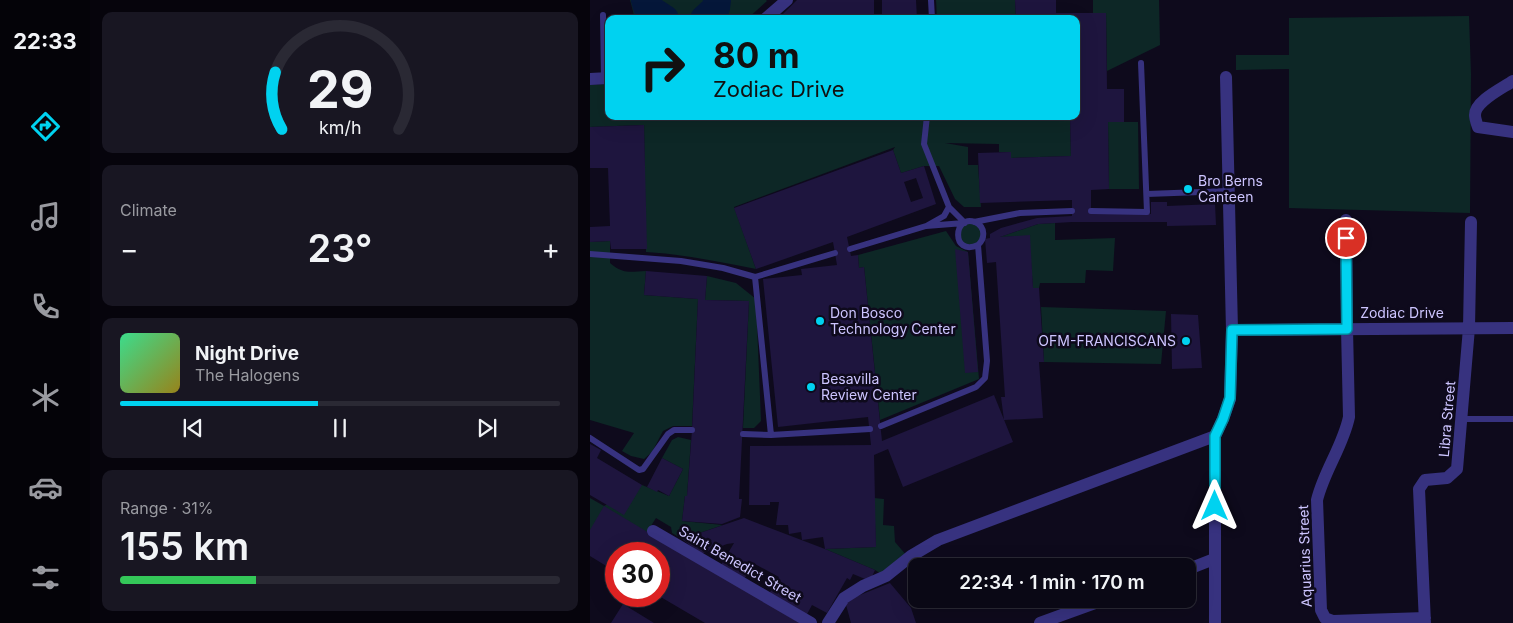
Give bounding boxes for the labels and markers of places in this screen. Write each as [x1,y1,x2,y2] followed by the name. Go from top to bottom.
[1198,172,1263,205] place label: Bro Berns Canteen
[1182,183,1194,195] marker: Bro Berns Canteen
[1325,217,1367,259] pin
[830,304,956,337] place label: Don Bosco Technology Center
[814,315,826,327] marker: Don Bosco Technology Center
[1038,332,1176,349] place label: OFM-FRANCISCANS
[1180,335,1192,347] marker: OFM-FRANCISCANS
[821,370,917,403] place label: Besavilla Review Center
[805,381,817,393] marker: Besavilla Review Center

